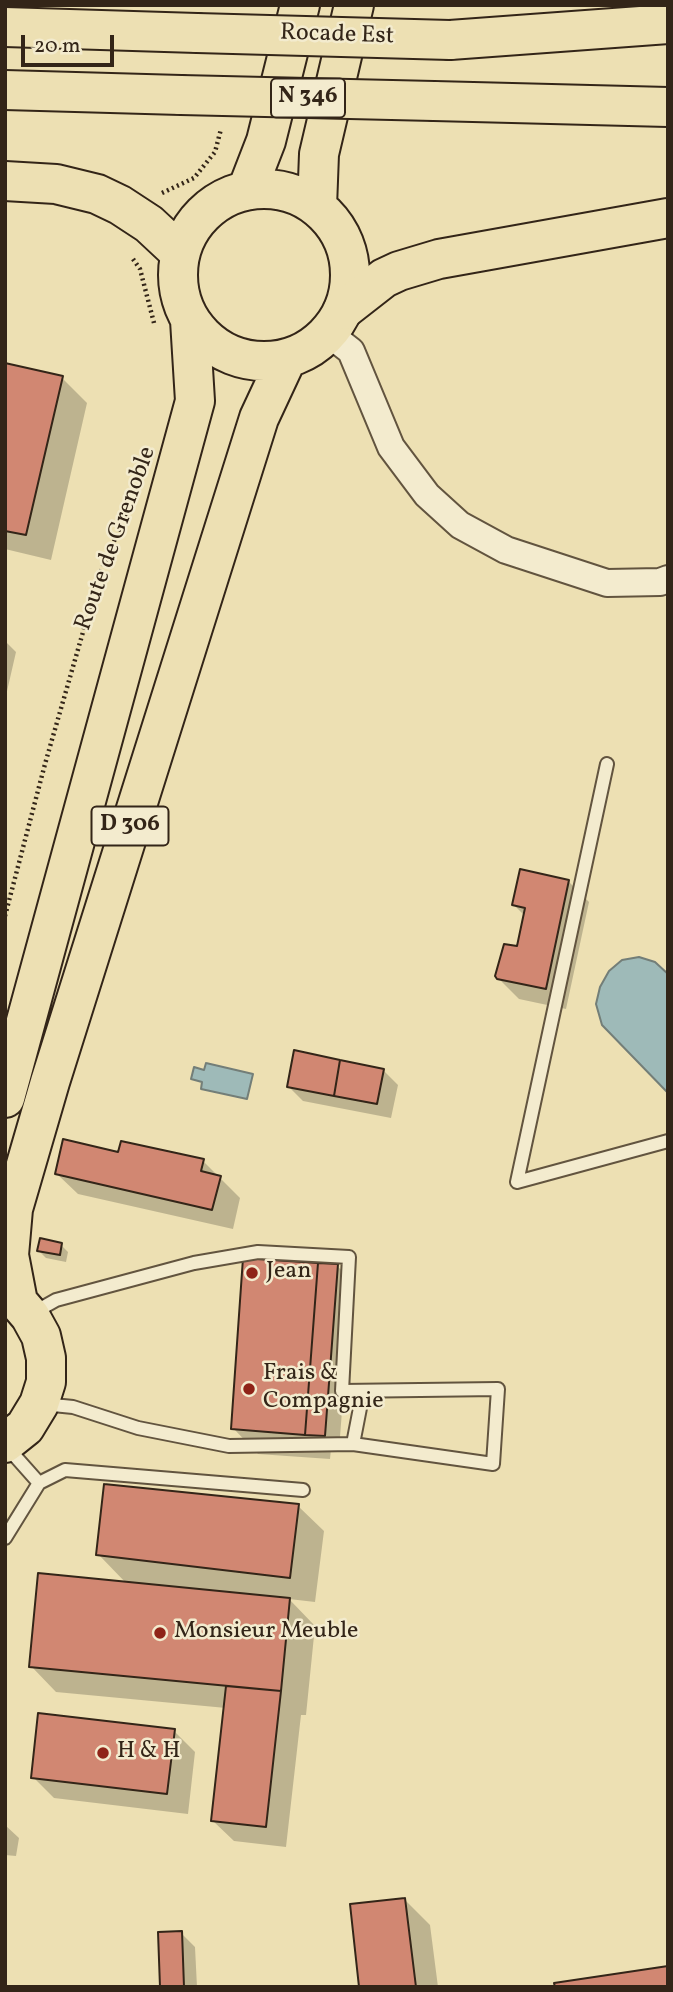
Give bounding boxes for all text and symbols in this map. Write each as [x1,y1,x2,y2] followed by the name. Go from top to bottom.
[279,20,395,52] street label: Rocade Est
[24,21,117,65] scale bar
[34,32,80,61] text: 20 m
[271,78,345,118] road number: N 346
[70,443,164,635] street label: Route de Grenoble
[92,806,168,846] road number: D 306
[266,1259,312,1287] place label: Jean
[244,1265,260,1281] marker: Jean
[263,1361,384,1417] place label: Frais & Compagnie
[241,1381,257,1397] marker: Frais & Compagnie
[174,1619,358,1647] place label: Monsieur Meuble
[152,1625,168,1641] marker: Monsieur Meuble
[117,1739,181,1767] place label: H & H
[95,1745,111,1761] marker: H & H

